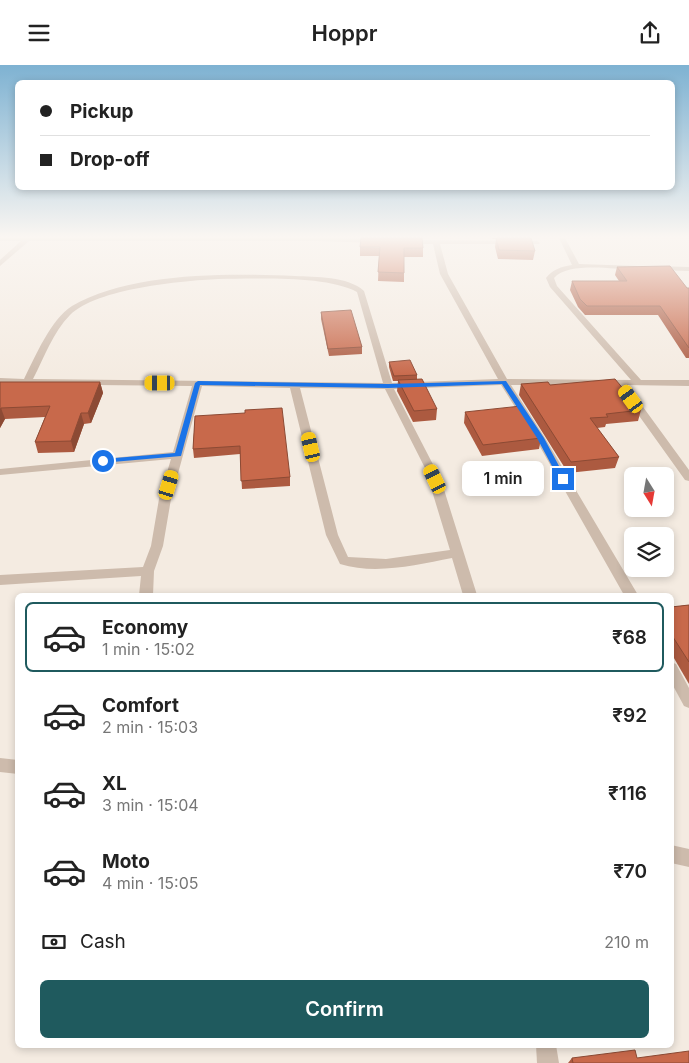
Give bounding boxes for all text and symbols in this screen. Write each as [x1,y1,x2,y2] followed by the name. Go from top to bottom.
[25,19,53,47] icon: menu
[636,19,664,47] icon: share
[312,20,378,46] text: Hoppr
[70,100,133,123] text: Pickup
[70,148,150,171] text: Drop-off
[145,376,175,391] car
[616,382,645,416] car
[300,431,321,463] car
[92,450,114,472] route start
[463,461,546,497] callout: 1 min
[421,462,448,496] car
[624,467,674,517] north arrow
[624,467,674,577] map controls
[157,468,180,502] car
[483,468,523,488] text: 1 min
[552,468,574,490] route end
[624,527,674,577] button: layers
[42,615,87,660] icon: car
[102,616,188,639] text: Economy
[612,626,647,649] text: ₹68
[102,639,195,659] text: 1 min · 15:02
[42,693,87,738] icon: car
[102,694,179,717] text: Comfort
[612,704,647,727] text: ₹92
[102,717,198,737] text: 2 min · 15:03
[42,771,87,816] icon: car
[102,772,127,795] text: XL
[608,782,647,805] text: ₹116
[102,795,199,815] text: 3 min · 15:04
[42,849,87,894] icon: car
[102,850,150,873] text: Moto
[613,860,647,883] text: ₹70
[102,873,198,893] text: 4 min · 15:05
[40,928,68,956] icon: cash
[80,930,126,953] text: Cash
[604,932,649,952] text: 210 m
[40,980,649,1038] button: Confirm

